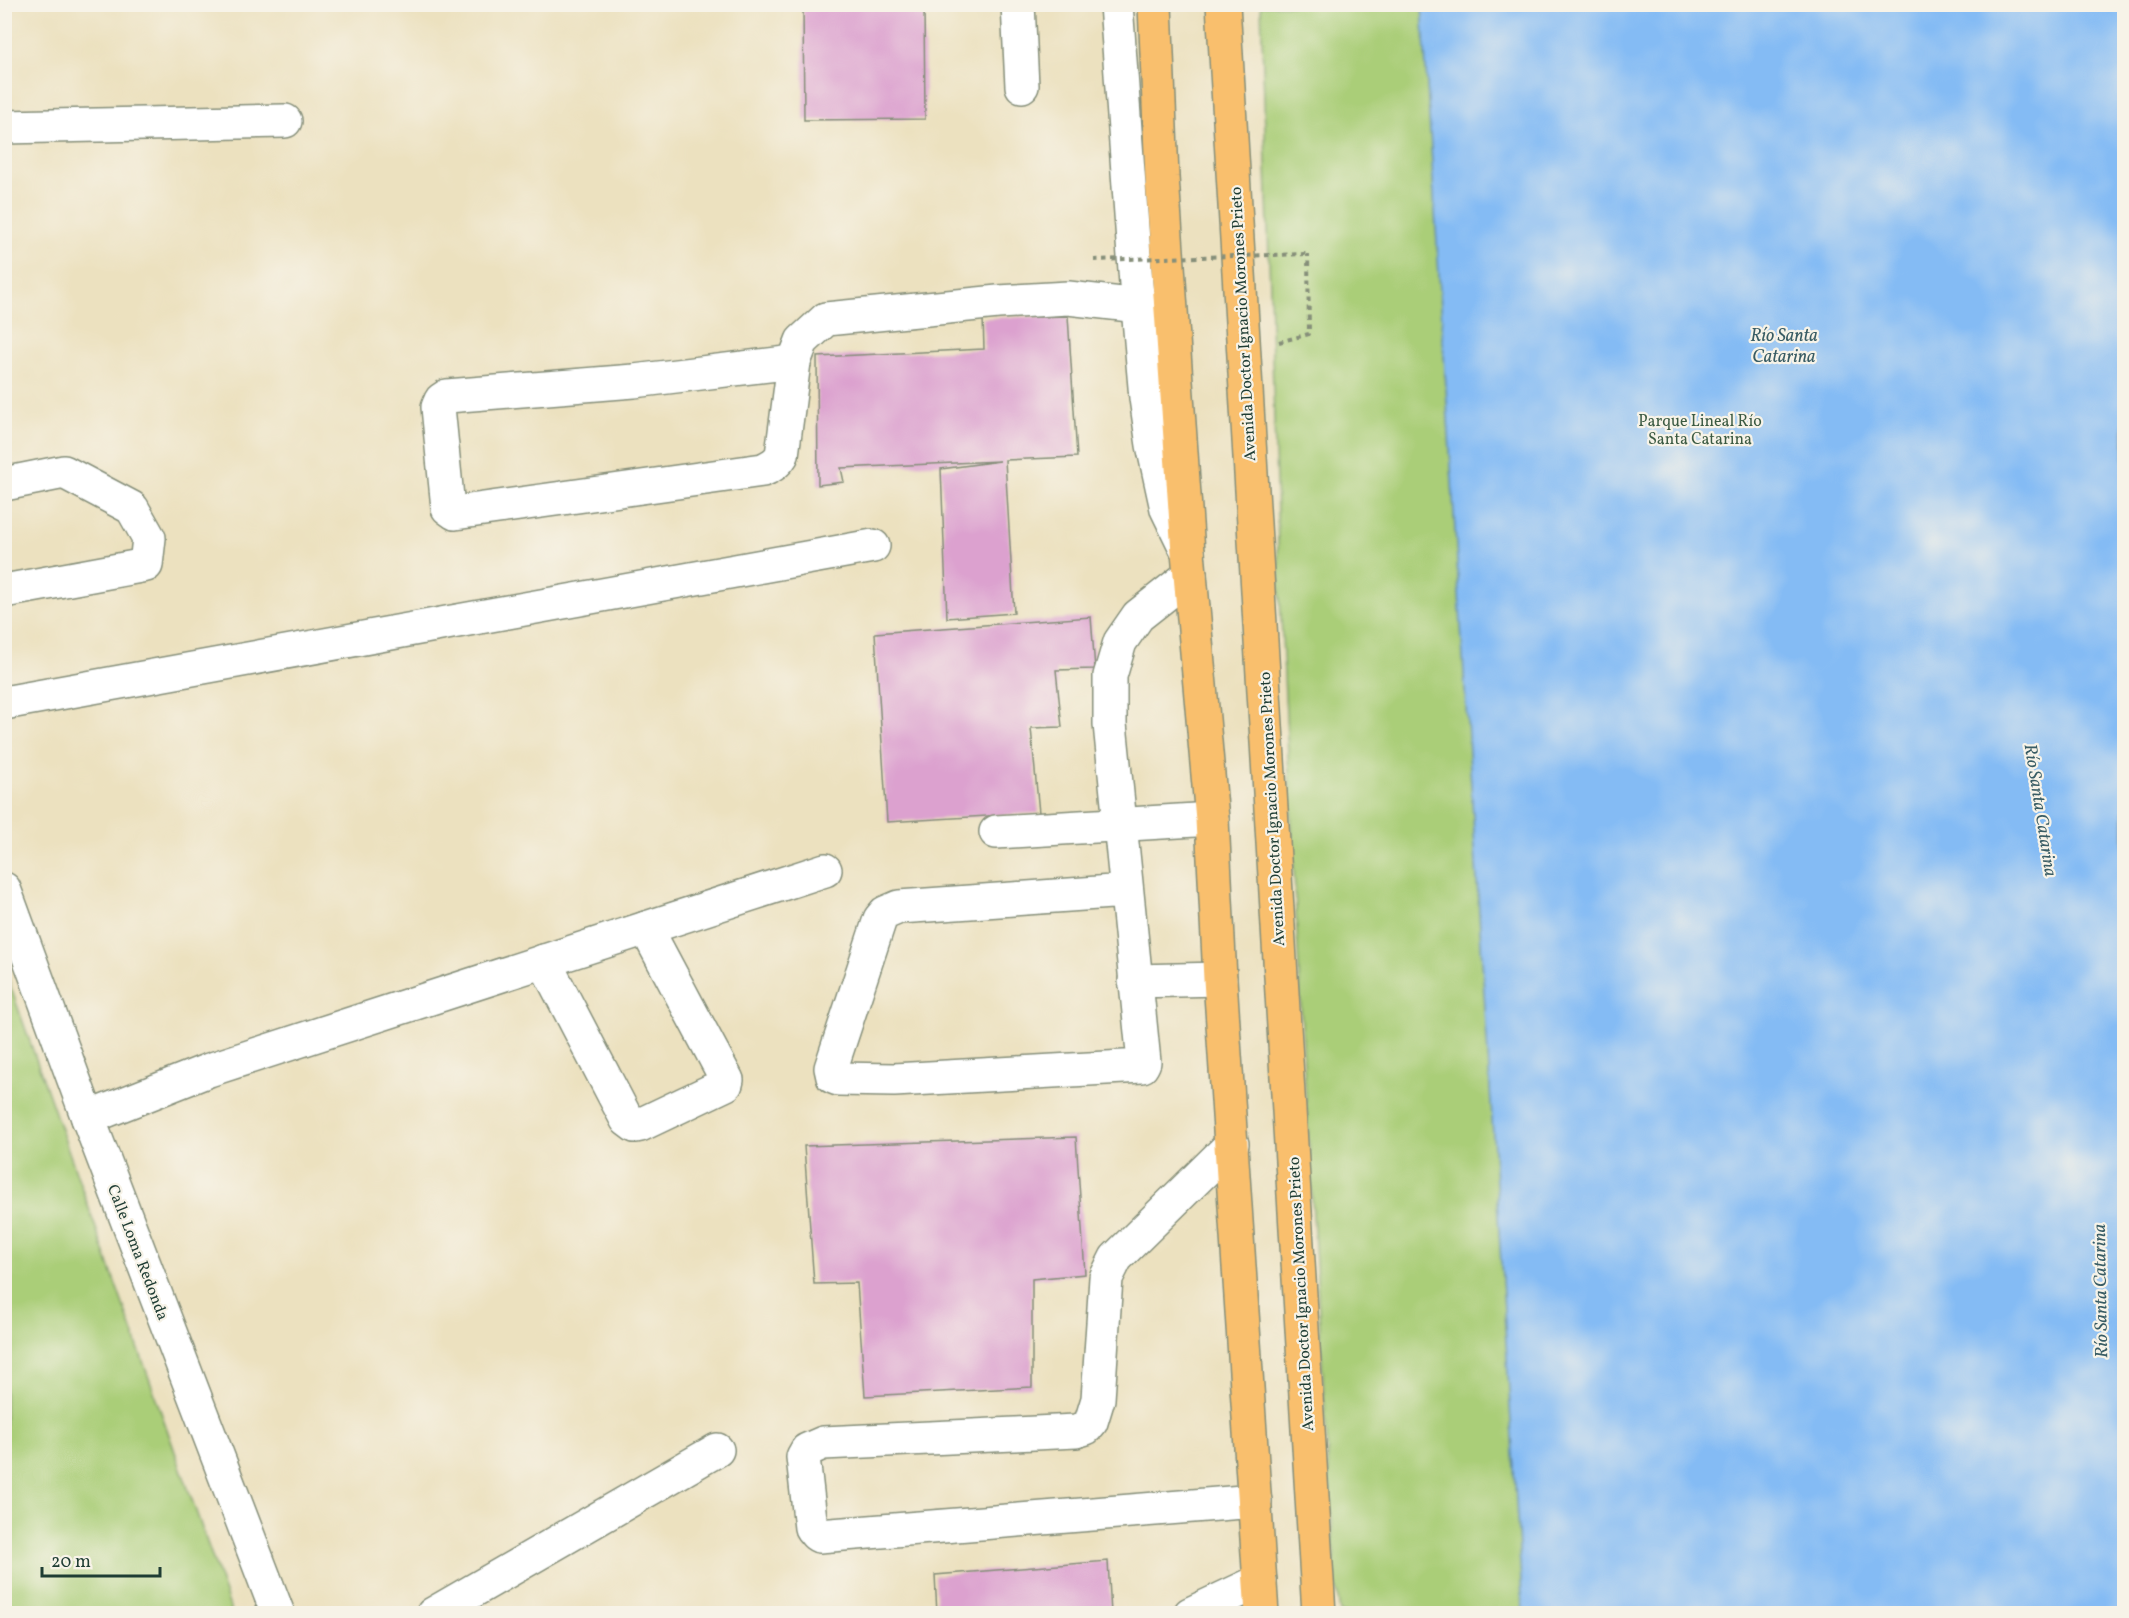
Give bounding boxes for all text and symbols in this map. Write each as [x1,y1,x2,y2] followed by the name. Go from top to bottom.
[1226,186,1262,462] street label: Avenida Doctor Ignacio Morones Prieto
[1750,324,1818,370] water label: Río Santa Catarina
[1638,411,1762,451] park label: Parque Lineal Río Santa Catarina
[1255,671,1291,947] street label: Avenida Doctor Ignacio Morones Prieto
[2017,742,2062,878] water label: Río Santa Catarina
[1284,1156,1320,1432] street label: Avenida Doctor Ignacio Morones Prieto
[101,1182,173,1324] street label: Calle Loma Redonda
[2088,1224,2115,1358] water label: Río Santa Catarina
[42,1540,160,1578] scale bar
[51,1550,91,1575] text: 20 m

